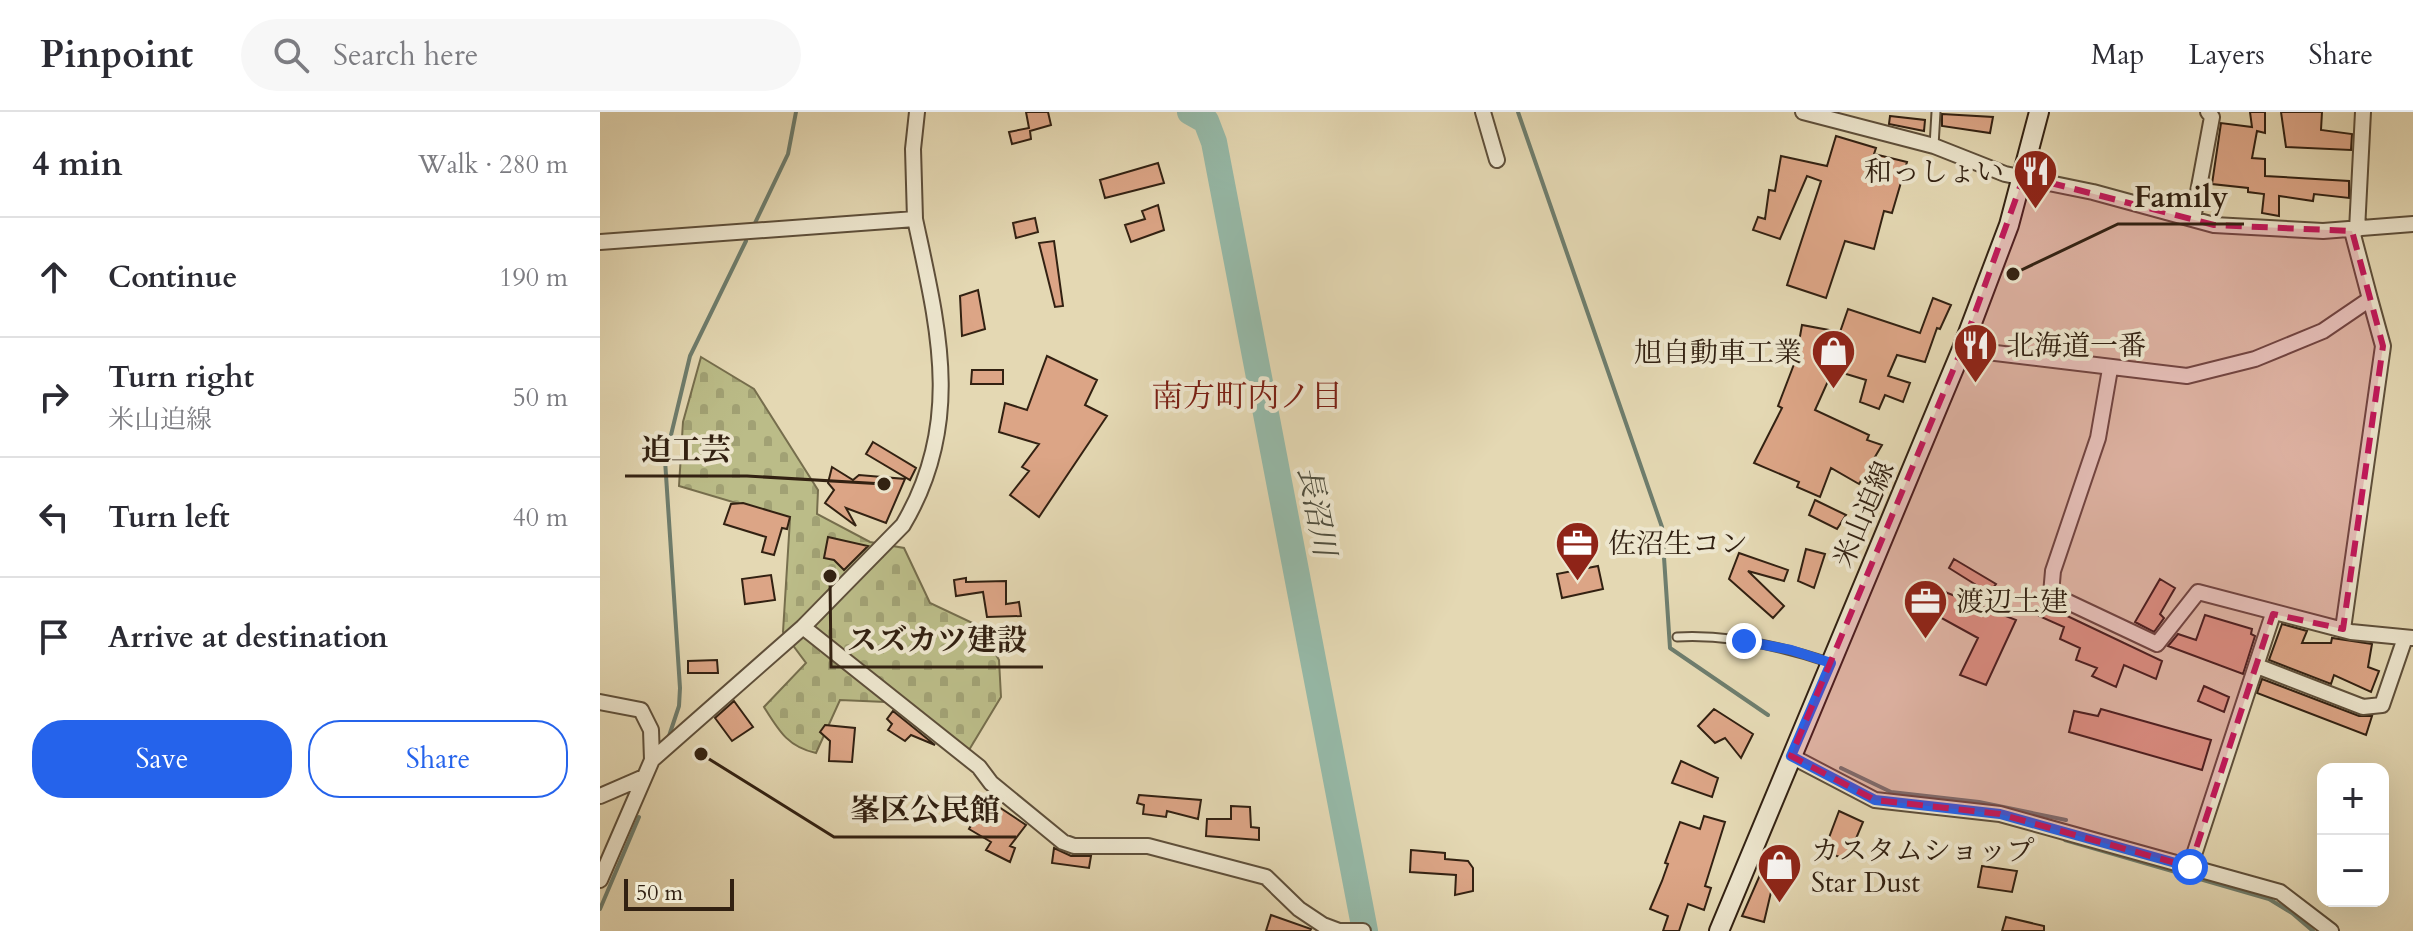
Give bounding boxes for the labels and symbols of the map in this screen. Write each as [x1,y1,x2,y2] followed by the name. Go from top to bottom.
[2011,147,2059,210] restaurant icon: 和っしょい
[1864,153,2004,191] place label: 和っしょい
[2118,170,2244,224] callout: Family
[2134,177,2228,218] text: Family
[1951,321,1999,384] restaurant icon: 北海道一番
[2006,327,2146,365] place label: 北海道一番
[1809,328,1857,391] shop icon: 旭自動車工業
[1634,334,1802,372] place label: 旭自動車工業
[1151,375,1343,419] district label: 南方町内ノ目
[625,422,747,476] callout: 迫工芸
[641,430,731,471] text: 迫工芸
[1825,455,1903,573] street label: 米山迫線
[1288,463,1346,562] water label: 長沼川
[1553,519,1601,582] office icon: 佐沼生コン
[1608,525,1748,563] place label: 佐沼生コン
[1901,577,1949,640] office icon: 渡辺土建
[1956,583,2068,621] place label: 渡辺土建
[831,613,1043,667] callout: スズカツ建設
[847,620,1027,661] text: スズカツ建設
[1726,623,1762,659] route end
[834,783,1016,837] callout: 峯区公民館
[850,790,1000,831] text: 峯区公民館
[1811,832,2034,902] place label: カスタムショップ Star Dust
[1756,842,1804,905] shop icon: カスタムショップ Star Dust
[2172,849,2208,885] route start
[624,875,734,911] scale bar

